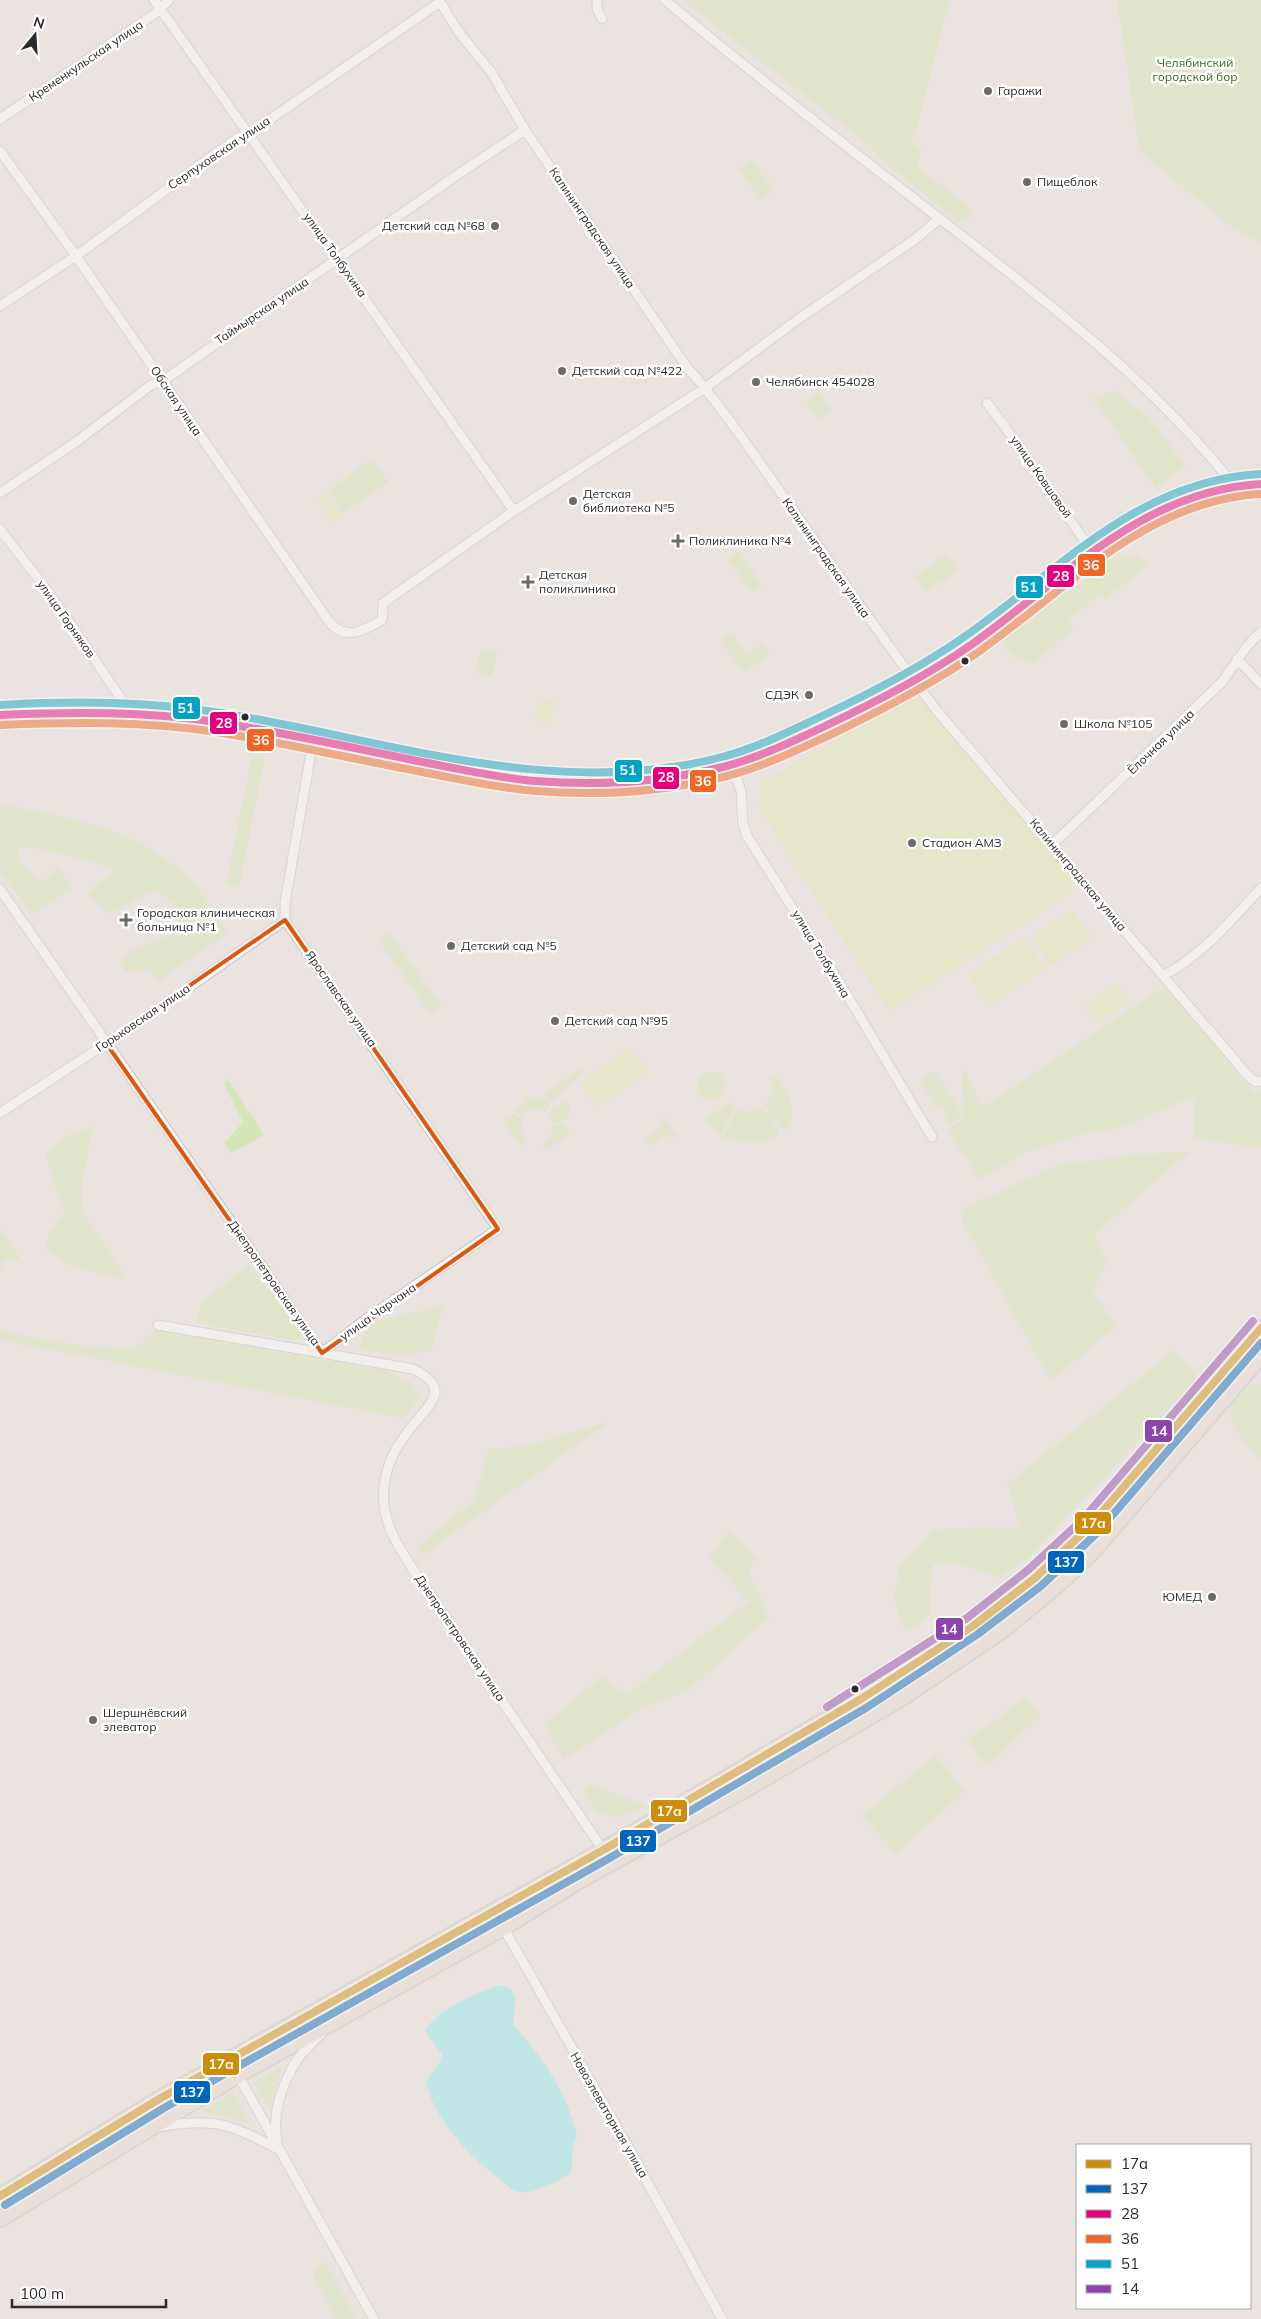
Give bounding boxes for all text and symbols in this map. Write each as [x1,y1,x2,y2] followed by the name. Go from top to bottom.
[10,10,60,60] north arrow
[31,12,47,33] text: N
[26,17,146,104] street label: Кременкульская улица
[1153,55,1237,84] park label: Челябинский городской бор
[998,83,1042,98] place label: Гаражи
[982,85,994,97] marker: Гаражи
[165,113,273,192] street label: Серпуховская улица
[546,164,639,291] street label: Калининградская улица
[1037,174,1098,189] place label: Пищеблок
[1021,176,1033,188] marker: Пищеблок
[301,210,370,300] street label: улица Толбухина
[382,218,485,233] place label: Детский сад №68
[489,220,501,232] marker: Детский сад №68
[212,274,311,347] street label: Таймырская улица
[148,363,205,438] street label: Обская улица
[572,363,682,378] place label: Детский сад №422
[556,365,568,377] marker: Детский сад №422
[766,374,875,389] place label: Челябинск 454028
[750,376,762,388] marker: Челябинск 454028
[1007,433,1075,521] street label: улица Ковшовой
[583,486,674,515] place label: Детская библиотека №5
[567,495,579,507] marker: Детская библиотека №5
[779,495,873,620] street label: Калининградская улица
[689,533,791,548] place label: Поликлиника №4
[671,534,685,548] marker: Поликлиника №4
[1077,553,1106,577] line badge: 36
[1083,556,1099,574] text: 36
[1046,564,1075,588] line badge: 28
[539,567,616,596] place label: Детская поликлиника
[1053,567,1069,585] text: 28
[521,575,535,589] marker: Детская поликлиника
[1015,575,1044,599] line badge: 51
[34,577,99,661] street label: улица Горняков
[1021,578,1037,596] text: 51
[960,656,970,666] unlabelled marker
[765,687,799,702] place label: СДЭК
[803,689,815,701] marker: СДЭК
[172,696,201,720] line badge: 51
[178,699,194,717] text: 51
[1124,706,1197,777] street label: Ёлочная улица
[209,711,238,735] line badge: 28
[240,712,250,722] unlabelled marker
[216,714,232,732] text: 28
[1074,716,1152,731] place label: Школа №105
[1058,718,1070,730] marker: Школа №105
[246,728,275,752] line badge: 36
[253,731,269,749] text: 36
[614,759,643,783] line badge: 51
[620,761,636,779] text: 51
[652,766,680,790] line badge: 28
[658,768,674,786] text: 28
[689,769,717,793] line badge: 36
[695,772,711,790] text: 36
[1027,815,1130,934] street label: Калининградская улица
[922,835,1002,850] place label: Стадион АМЗ
[906,837,918,849] marker: Стадион АМЗ
[137,905,275,934] place label: Городская клиническая больница №1
[789,907,854,1000] street label: улица Толбухина
[119,913,133,927] marker: Городская клиническая больница №1
[461,938,557,953] place label: Детский сад №5
[445,940,457,952] marker: Детский сад №5
[303,948,380,1050] street label: Ярославская улица
[93,980,193,1055] street label: Горьковская улица
[565,1013,668,1028] place label: Детский сад №95
[549,1015,561,1027] marker: Детский сад №95
[225,1217,323,1348] street label: Днепропетровская улица
[337,1280,419,1343] street label: улица Чарчана
[1144,1419,1173,1443] line badge: 14
[1151,1422,1168,1440] text: 14
[1074,1511,1112,1535] line badge: 17a
[1080,1514,1106,1532] text: 17a
[1047,1550,1085,1574] line badge: 137
[1053,1553,1079,1571] text: 137
[412,1571,508,1704] street label: Днепропетровская улица
[1163,1589,1202,1604] place label: ЮМЕД
[1206,1591,1218,1603] marker: ЮМЕД
[935,1617,964,1641] line badge: 14
[941,1620,958,1638] text: 14
[850,1684,860,1694] unlabelled marker
[103,1705,187,1734] place label: Шершнёвский элеватор
[87,1714,99,1726] marker: Шершнёвский элеватор
[650,1799,688,1823] line badge: 17a
[656,1802,682,1820] text: 17a
[619,1829,657,1853] line badge: 137
[625,1832,651,1850] text: 137
[567,2049,652,2180] street label: Новоэлеваторная улица
[202,2052,240,2076] line badge: 17a
[208,2055,234,2073] text: 17a
[173,2080,211,2104] line badge: 137
[179,2083,205,2101] text: 137
[1076,2144,1251,2309] legend
[1121,2154,1148,2173] text: 17a
[1121,2179,1148,2198] text: 137
[1121,2204,1139,2223] text: 28
[1121,2229,1139,2248] text: 36
[1121,2254,1139,2273] text: 51
[12,2276,166,2308] scale bar
[1121,2279,1139,2298] text: 14
[20,2284,64,2303] text: 100 m

